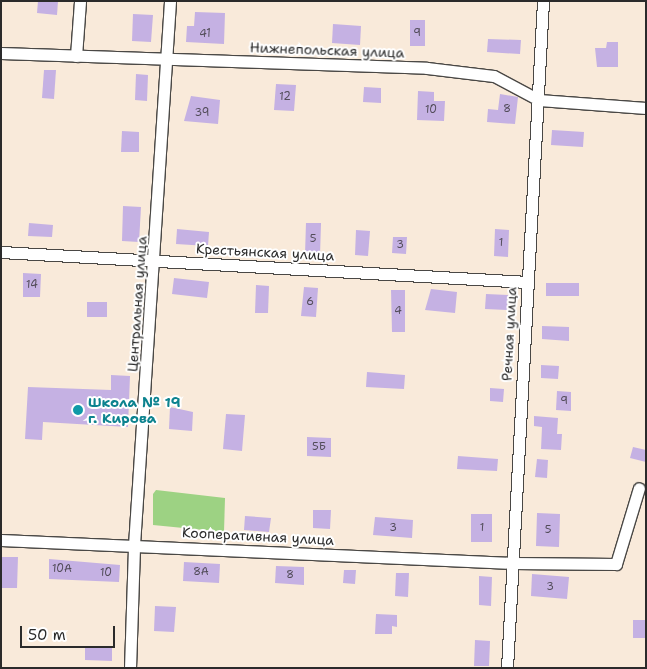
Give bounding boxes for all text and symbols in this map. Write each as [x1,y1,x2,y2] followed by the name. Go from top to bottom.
[413,26,421,40] house number: 9
[199,27,211,41] house number: 41
[249,39,405,61] street label: Нижнепольская улица
[279,90,291,104] house number: 12
[503,102,511,116] house number: 8
[425,103,437,117] house number: 10
[195,106,209,120] house number: 39
[310,232,316,246] house number: 5
[124,235,150,373] street label: Центральная улица
[499,236,503,250] house number: 1
[396,238,404,252] house number: 3
[195,240,335,264] street label: Крестьянская улица
[26,278,38,292] house number: 14
[498,286,520,382] street label: Речная улица
[306,295,314,309] house number: 6
[394,304,402,318] house number: 4
[88,394,180,427] place label: Школа № 19 г. Кирова
[560,394,568,408] house number: 9
[72,404,84,416] marker: Школа № 19 г. Кирова
[312,440,326,454] house number: 5Б
[389,521,397,535] house number: 3
[480,521,484,535] house number: 1
[545,523,551,537] house number: 5
[182,524,334,548] street label: Кооперативная улица
[52,562,72,576] house number: 10А
[193,565,209,579] house number: 8А
[100,566,112,580] house number: 10
[286,568,294,582] house number: 8
[546,580,554,594] house number: 3
[22,616,118,648] scale bar
[28,625,66,645] text: 50 m

